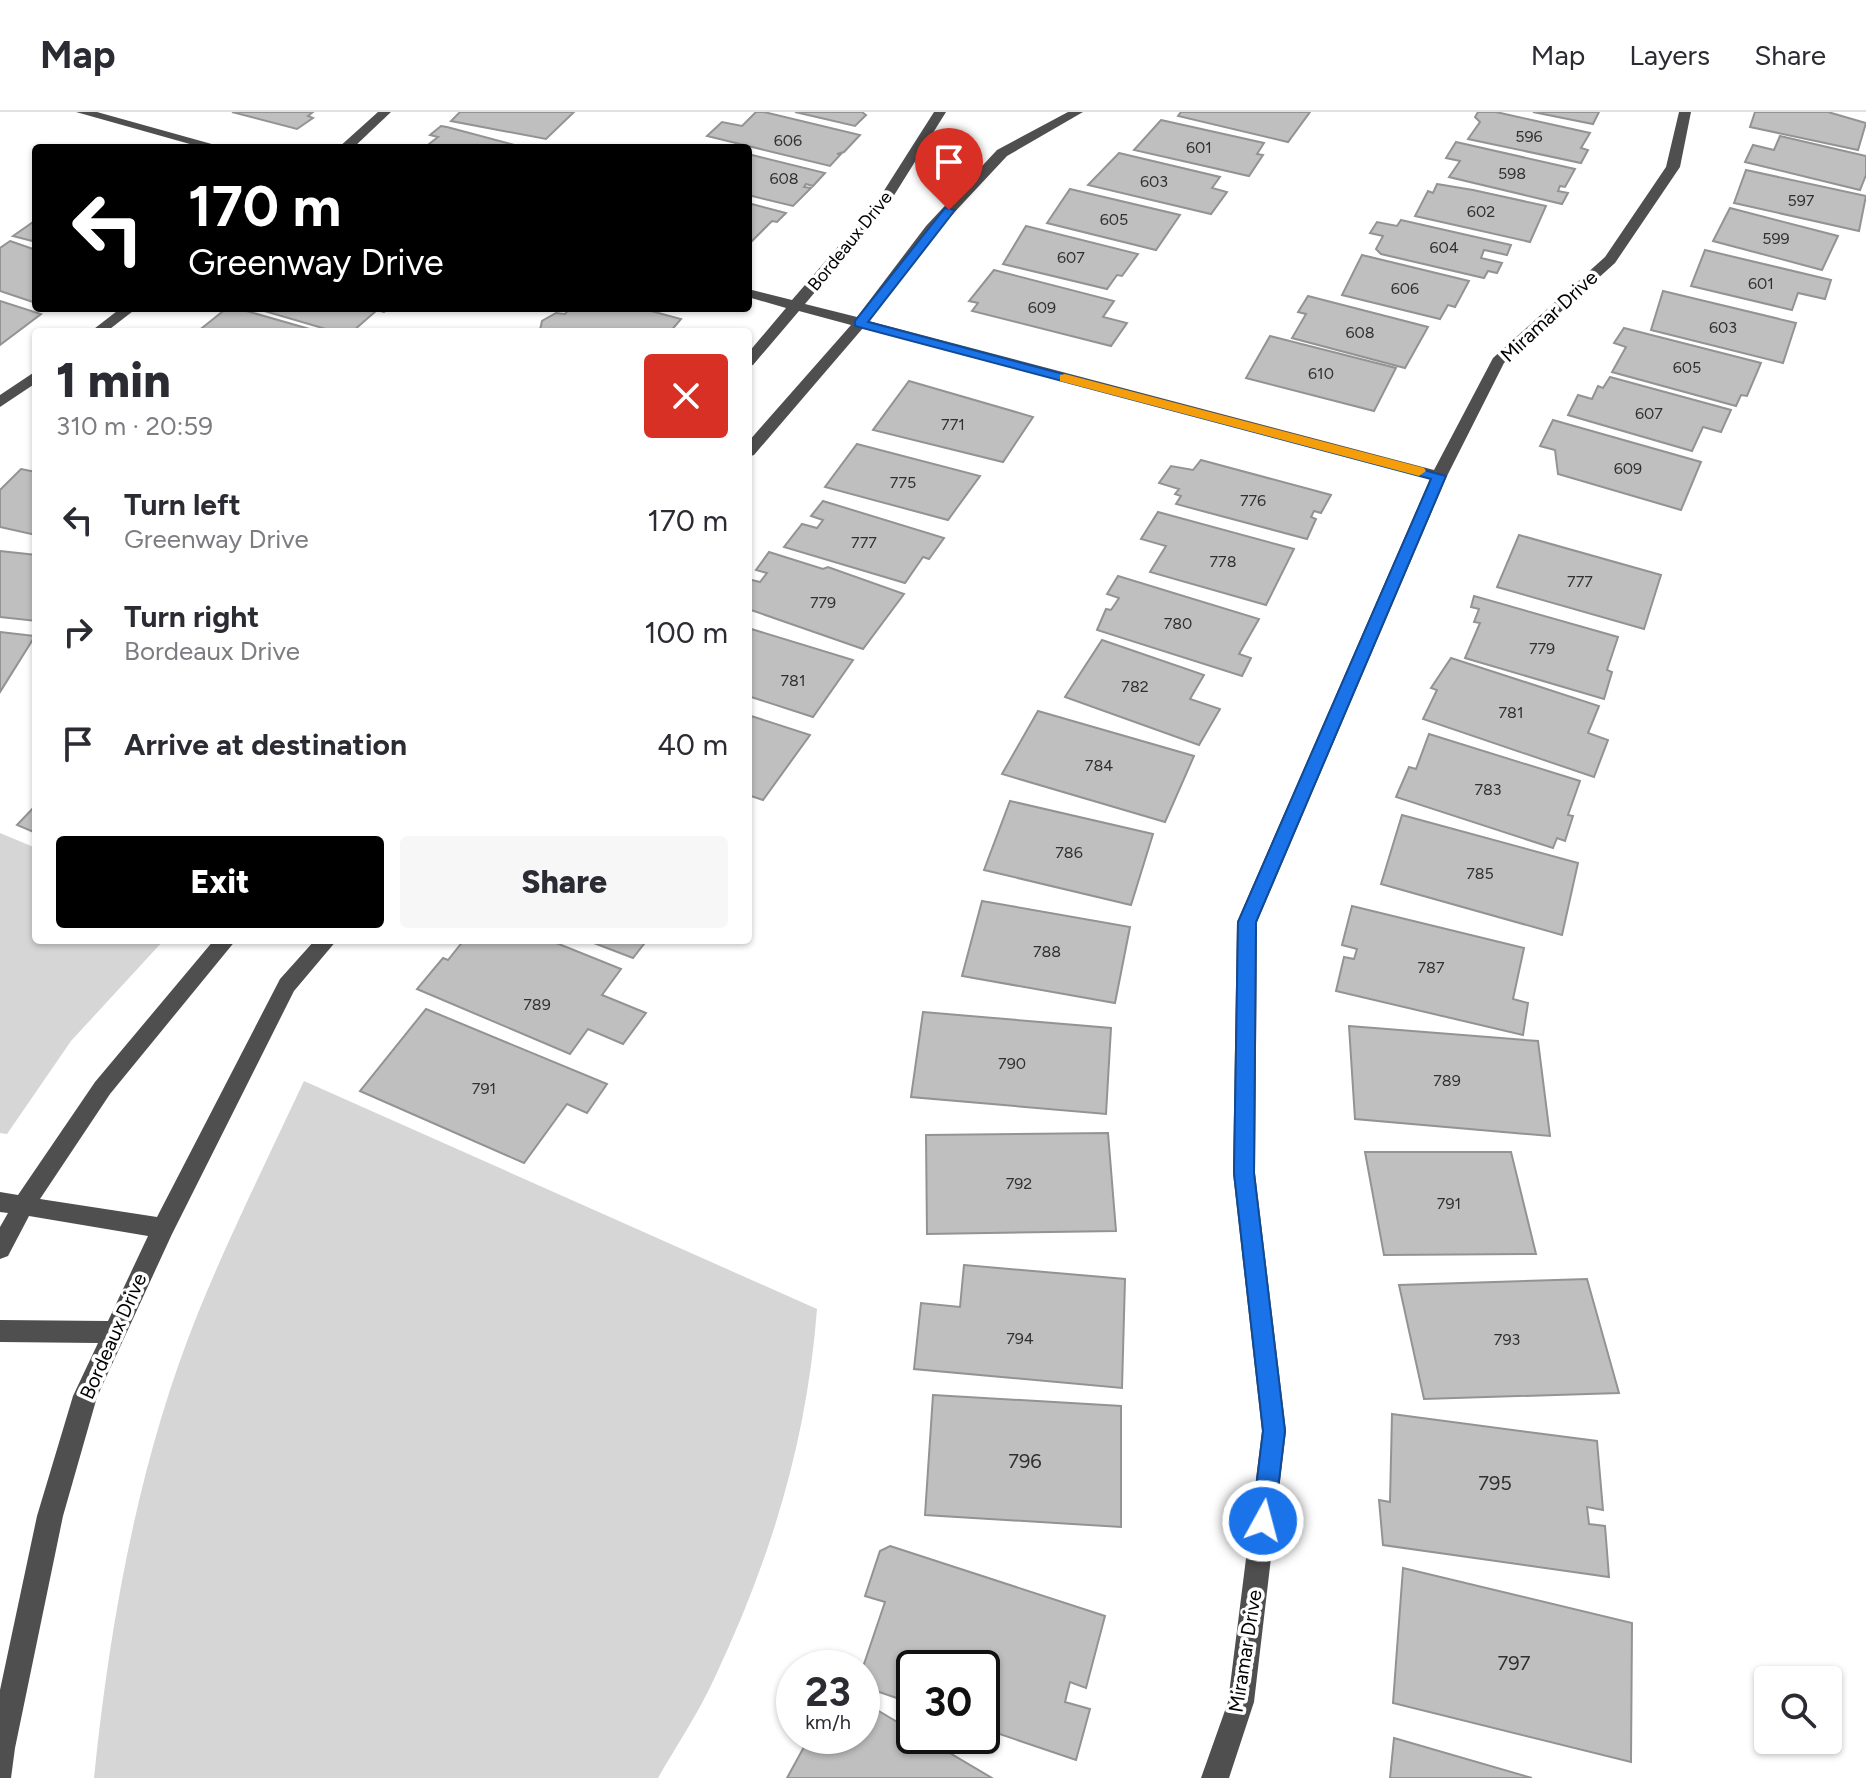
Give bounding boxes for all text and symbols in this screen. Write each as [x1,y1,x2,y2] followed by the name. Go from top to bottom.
[40,32,116,78] text: Map
[1531,38,1585,72] text: Map
[1629,38,1710,72] text: Layers
[1754,38,1826,72] text: Share
[1515,127,1543,146] house number: 596
[915,128,983,210] pin
[774,131,802,150] house number: 606
[1186,138,1212,157] house number: 601
[927,140,971,184] icon: arrive
[1498,164,1526,183] house number: 598
[769,169,799,188] house number: 608
[1140,172,1168,191] house number: 603
[188,173,341,240] text: 170 m
[56,176,160,280] icon: left
[803,187,897,295] street label: Bordeaux Drive
[1788,191,1815,210] house number: 597
[1467,202,1495,221] house number: 602
[1100,210,1128,229] house number: 605
[1762,229,1790,248] house number: 599
[1429,238,1459,257] house number: 604
[188,241,444,284] text: Greenway Drive
[1057,248,1085,267] house number: 607
[1496,265,1602,367] street label: Miramar Drive
[1748,274,1774,293] house number: 601
[1391,279,1419,298] house number: 606
[1028,298,1056,317] house number: 609
[1709,318,1737,337] house number: 603
[1345,323,1375,342] house number: 608
[56,351,171,409] text: 1 min
[644,354,728,438] button: close
[1673,358,1701,377] house number: 605
[1308,364,1334,383] house number: 610
[1635,404,1663,423] house number: 607
[56,410,213,442] text: 310 m · 20:59
[941,415,965,434] house number: 771
[1614,459,1642,478] house number: 609
[890,473,916,492] house number: 775
[124,486,241,523] text: Turn left
[1240,491,1266,510] house number: 776
[56,498,100,542] icon: left
[647,502,728,539] text: 170 m
[124,523,309,555] text: Greenway Drive
[851,533,877,552] house number: 777
[1209,552,1237,571] house number: 778
[1567,572,1593,591] house number: 777
[810,593,836,612] house number: 779
[124,598,259,635] text: Turn right
[56,610,100,654] icon: right
[644,614,728,651] text: 100 m
[1164,614,1192,633] house number: 780
[124,635,300,667] text: Bordeaux Drive
[1529,639,1555,658] house number: 779
[780,671,806,690] house number: 781
[1121,677,1149,696] house number: 782
[1498,703,1524,722] house number: 781
[56,722,100,766] icon: arrive
[124,726,407,763] text: Arrive at destination
[657,726,728,763] text: 40 m
[1085,756,1113,775] house number: 784
[1474,780,1502,799] house number: 783
[56,836,384,928] button: Exit
[400,836,728,928] button: Share
[1055,843,1083,862] house number: 786
[1466,864,1494,883] house number: 785
[1033,942,1061,961] house number: 788
[1417,958,1445,977] house number: 787
[523,995,551,1014] house number: 789
[998,1054,1026,1073] house number: 790
[1433,1071,1461,1090] house number: 789
[472,1079,496,1098] house number: 791
[1006,1174,1032,1193] house number: 792
[1437,1194,1461,1213] house number: 791
[75,1269,152,1403] street label: Bordeaux Drive
[1006,1329,1034,1348] house number: 794
[1494,1330,1520,1349] house number: 793
[1008,1449,1042,1473] house number: 796
[1478,1471,1512,1495] house number: 795
[1221,1479,1305,1563] position arrow
[1223,1588,1267,1714] street label: Miramar Drive
[896,1650,1000,1754] speed limit sign: 30
[1498,1651,1531,1675] house number: 797
[1754,1666,1842,1754] map controls
[1754,1666,1842,1754] button: search
[805,1668,851,1716] text: 23
[805,1710,851,1734] text: km/h

